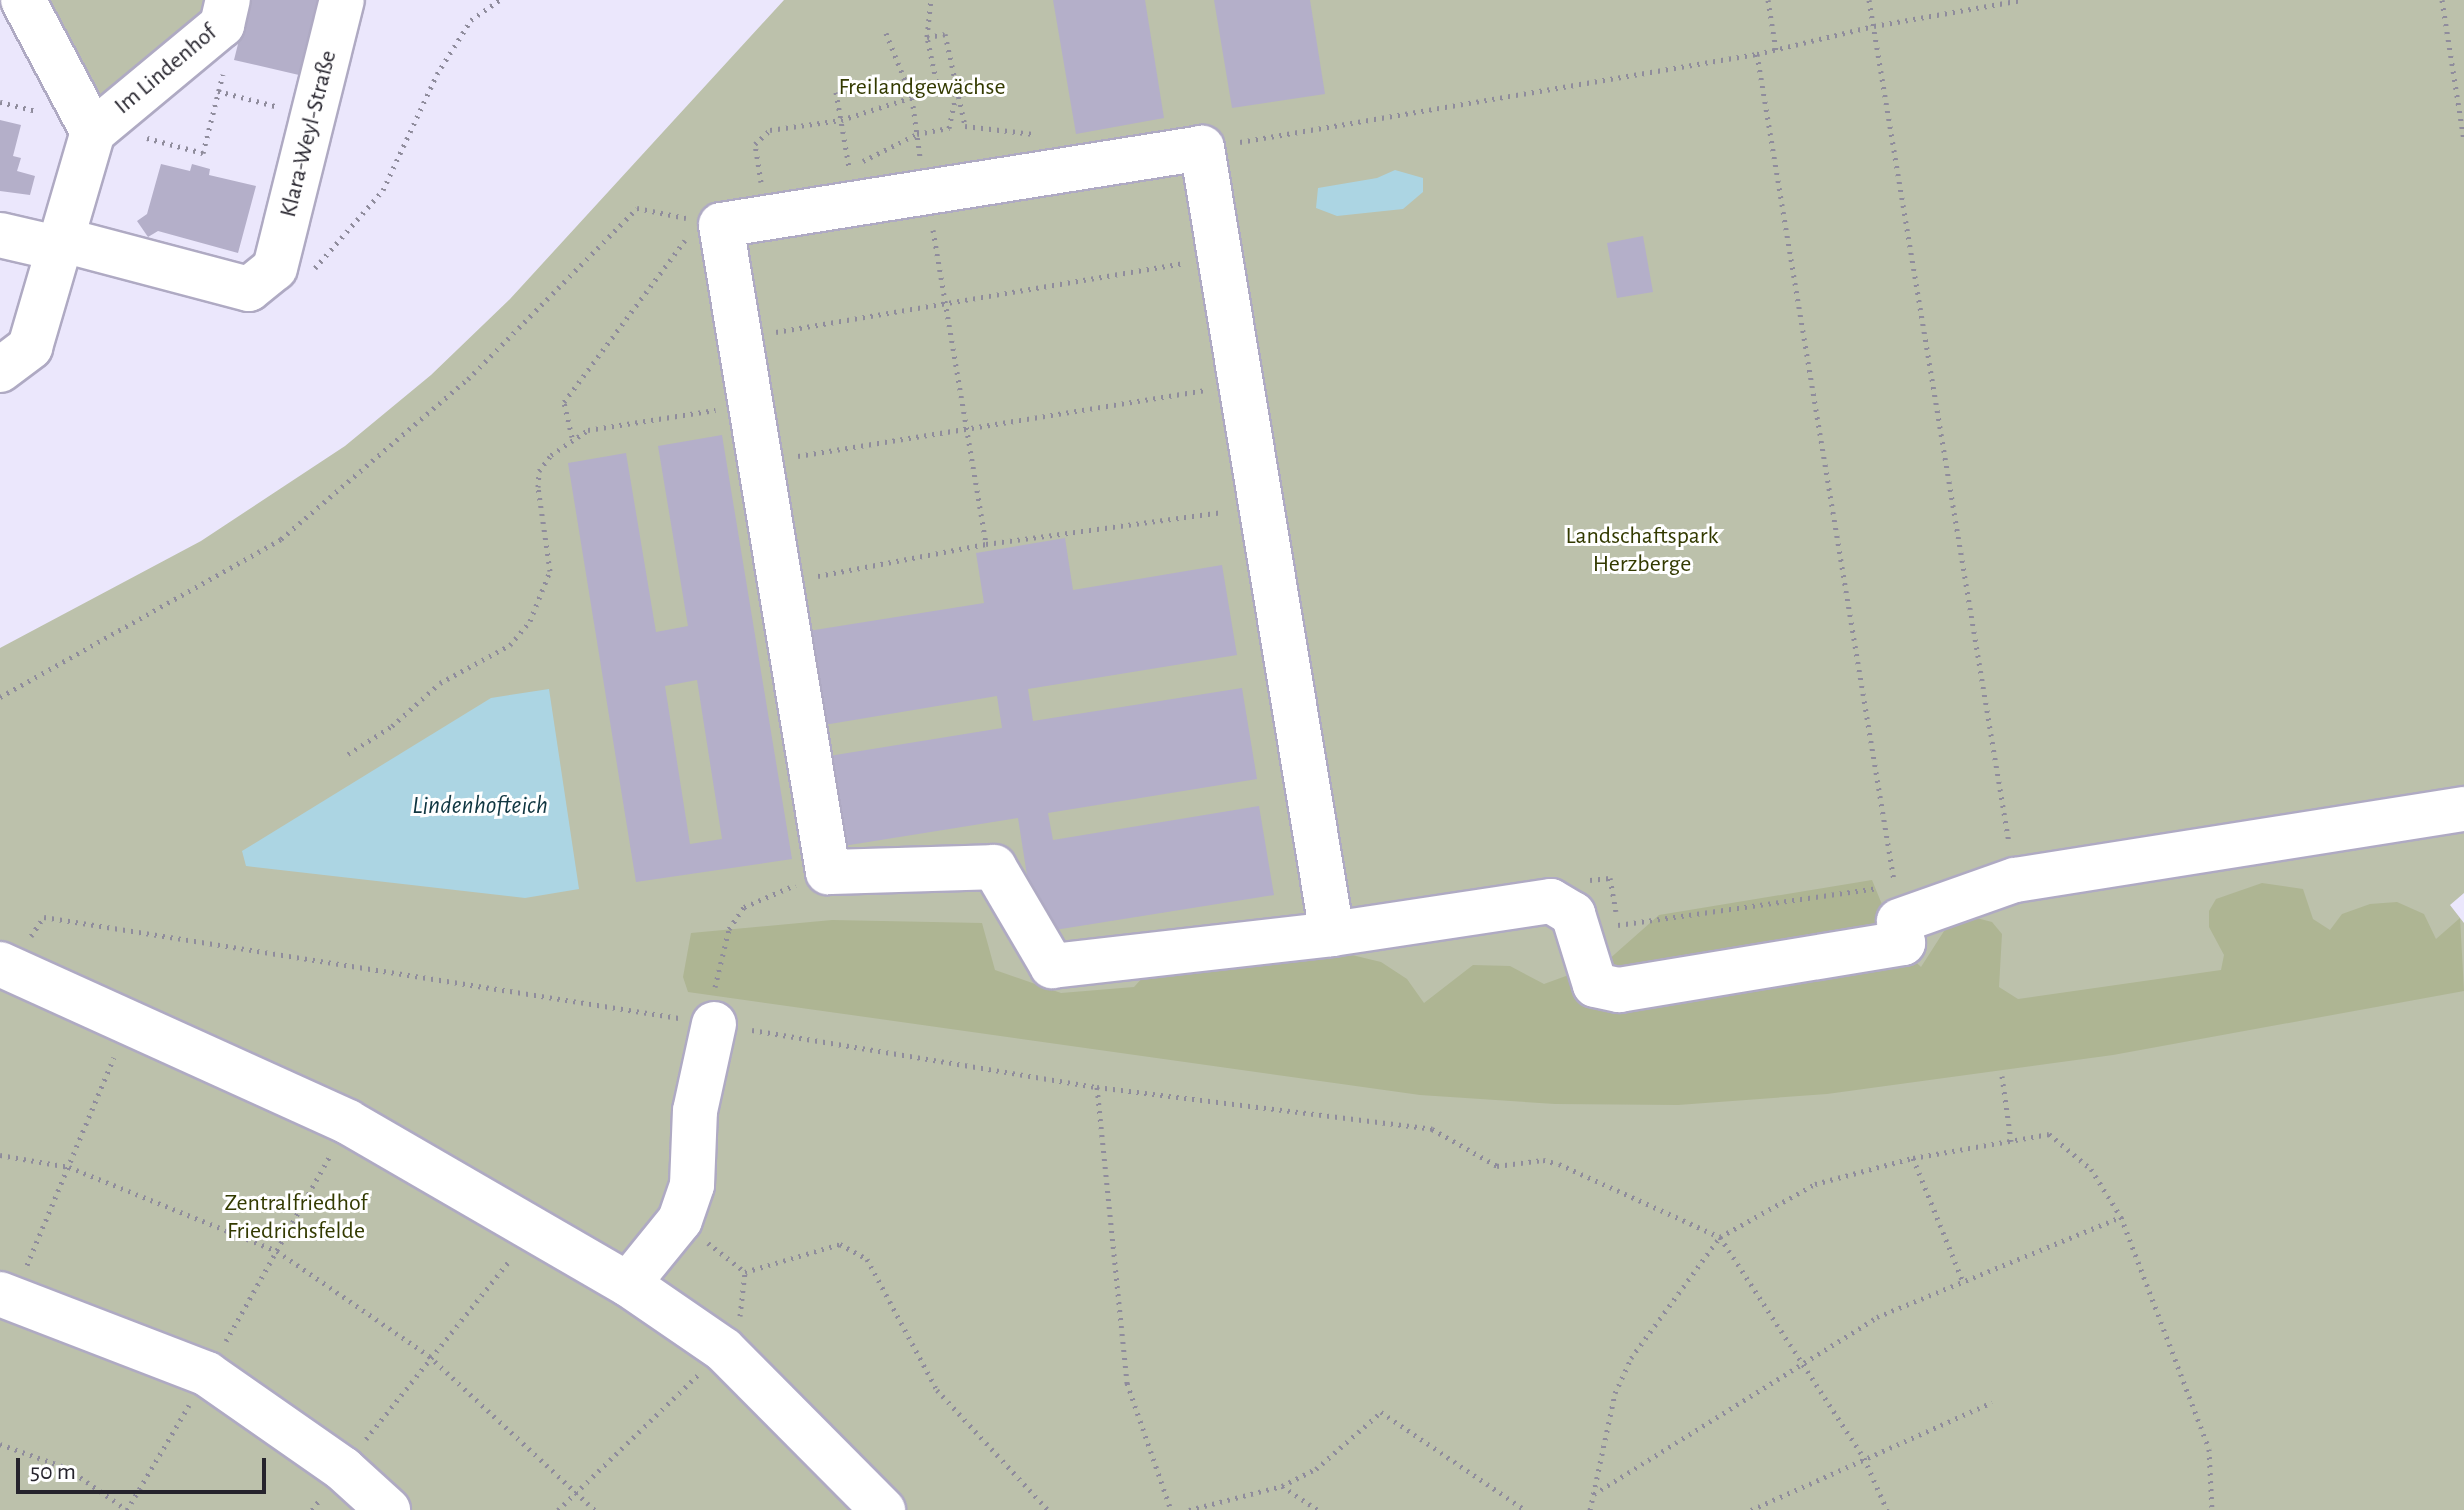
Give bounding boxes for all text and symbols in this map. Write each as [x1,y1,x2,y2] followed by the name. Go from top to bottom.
[109,19,223,121] street label: Im Lindenhof
[274,48,344,220] street label: Klara-Weyl-Straße
[839,74,1005,102] park label: Freilandgewächse
[1566,523,1718,579] park label: Landschaftspark Herzberge
[412,790,548,822] water label: Lindenhofteich
[224,1190,368,1246] park label: Zentralfriedhof Friedrichsfelde
[20,1442,270,1492] scale bar
[30,1460,76,1484] text: 50 m

